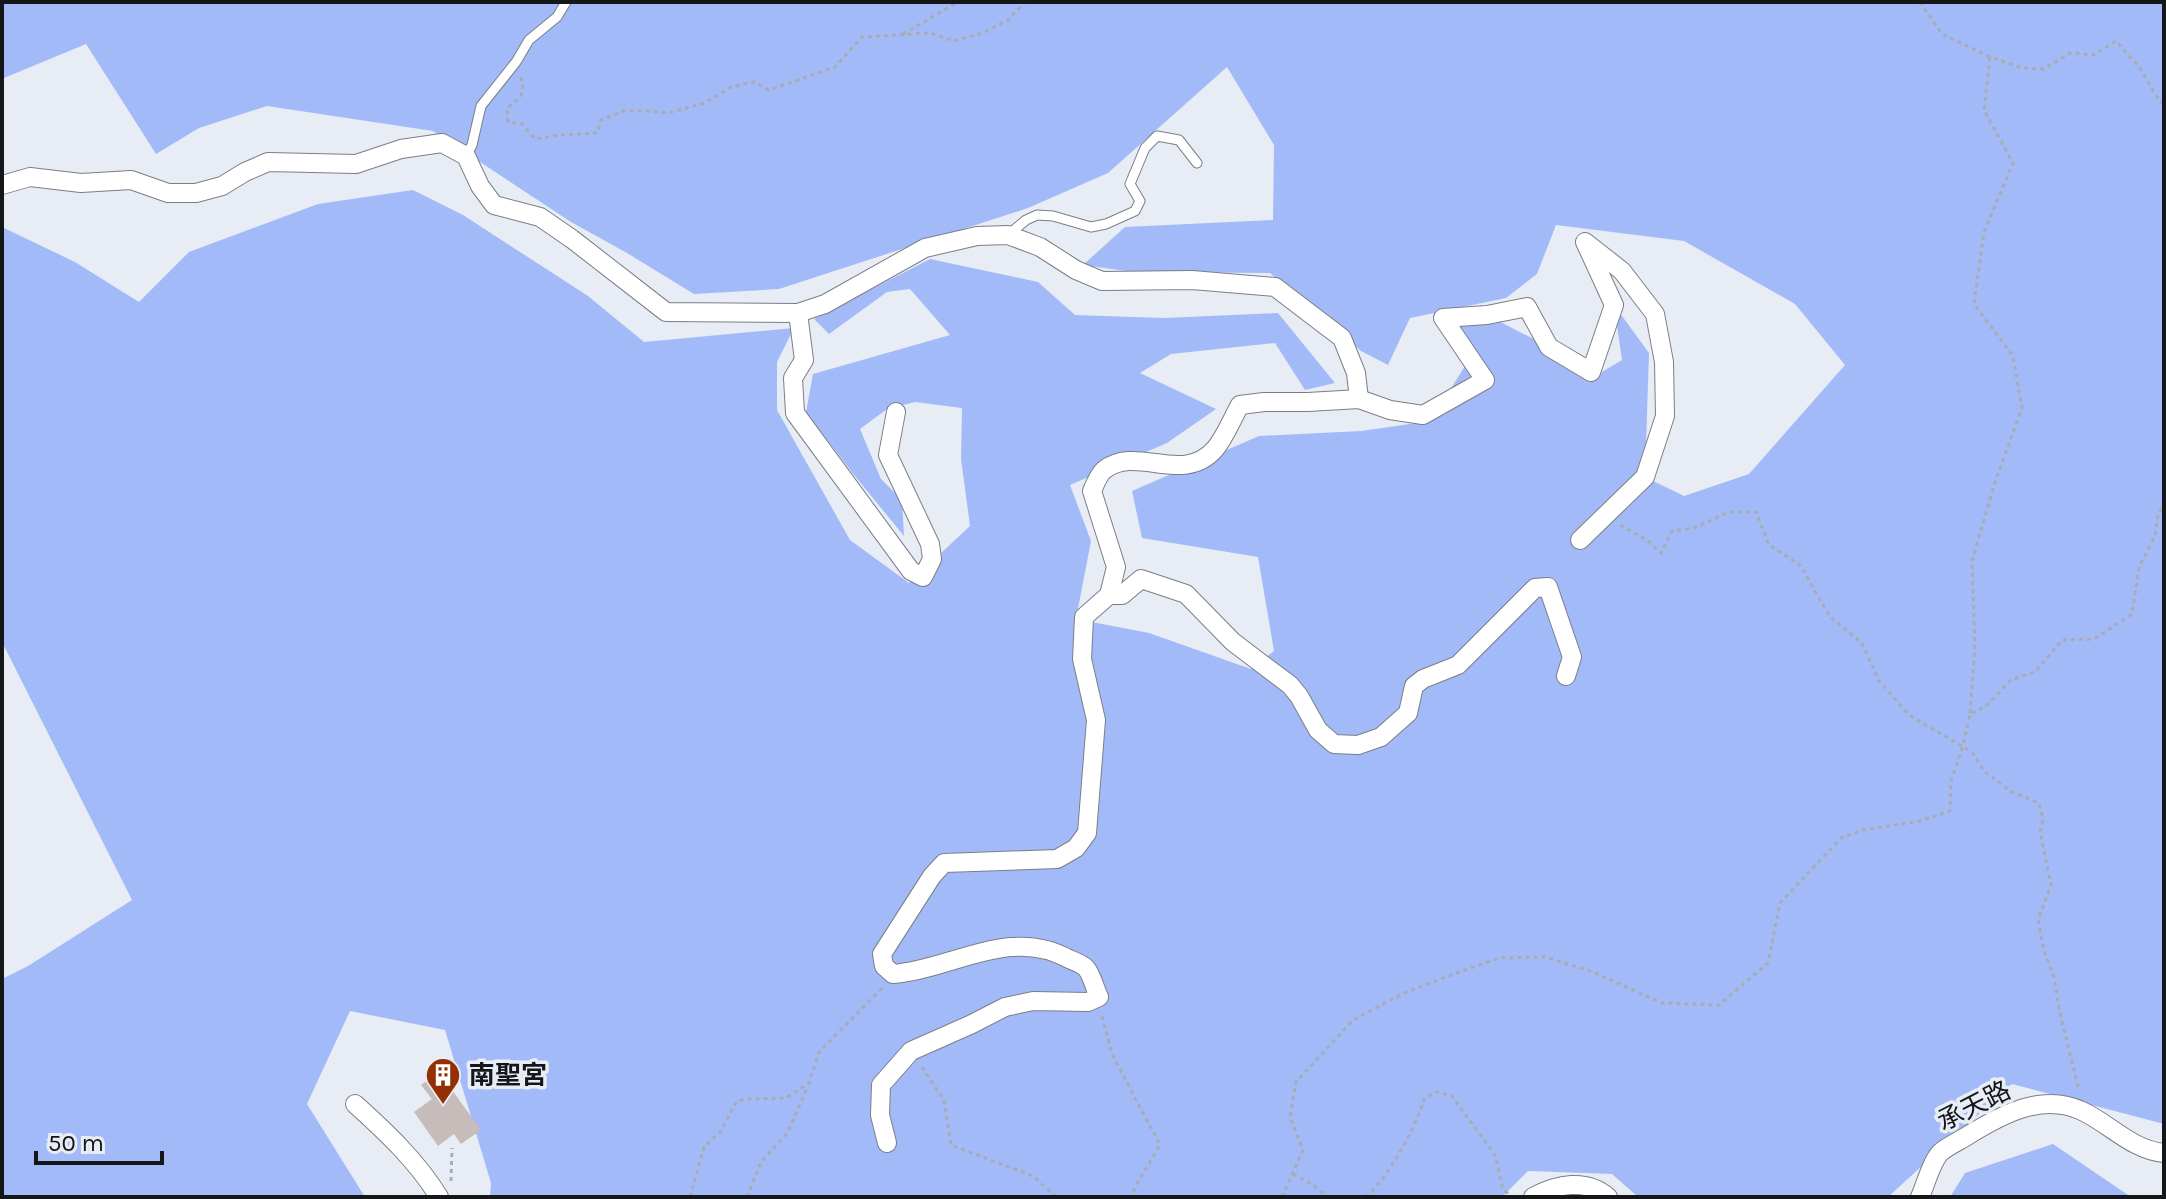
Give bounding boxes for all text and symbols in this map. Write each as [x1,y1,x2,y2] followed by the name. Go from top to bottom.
[424,1056,462,1106] building icon: 南聖宮
[469,1060,547,1091] place label: 南聖宮
[1932,1074,2016,1138] street label: 承天路
[36,1115,162,1165] scale bar
[48,1129,104,1157] text: 50 m

